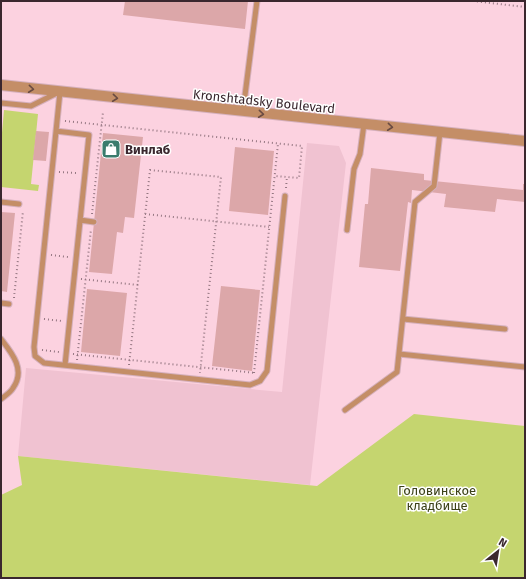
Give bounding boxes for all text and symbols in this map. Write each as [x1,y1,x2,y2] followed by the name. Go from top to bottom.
[28,84,34,93] one-way arrow
[192,87,336,116] street label: Kronshtadsky Boulevard
[112,93,118,102] one-way arrow
[258,109,264,118] one-way arrow
[387,122,393,131] one-way arrow
[100,138,122,160] shop icon: Винлаб
[125,142,171,157] place label: Винлаб
[398,483,476,513] park label: Головинское кладбище
[478,531,518,571] north arrow
[496,535,509,550] text: N

